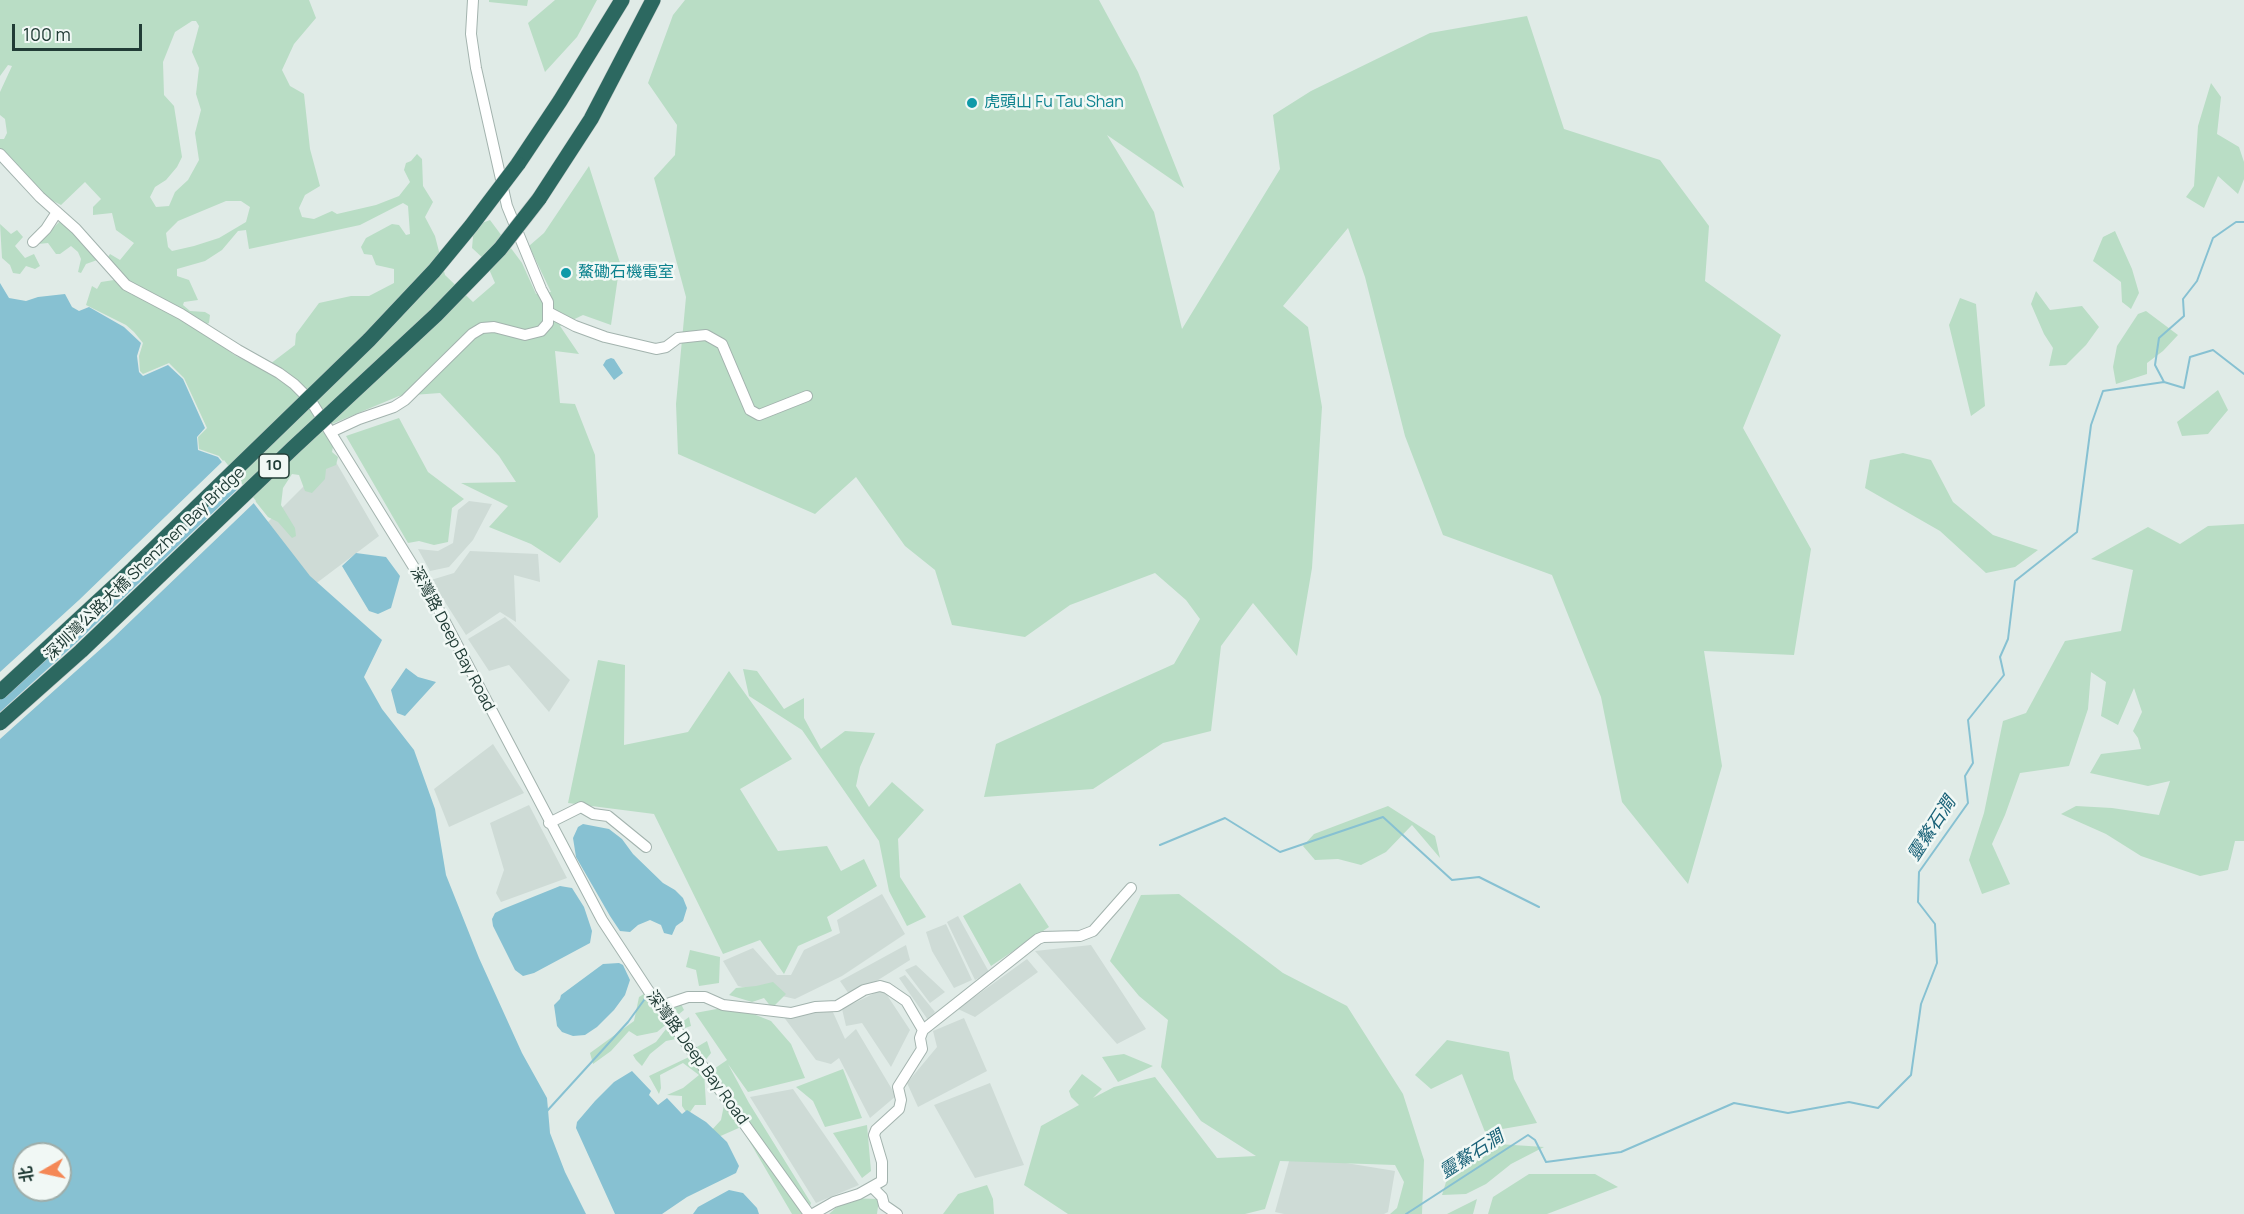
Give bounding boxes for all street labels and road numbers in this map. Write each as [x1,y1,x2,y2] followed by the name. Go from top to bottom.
[259,454,289,478] road number: 10
[41,463,249,665] street label: 深圳灣公路大橋 Shenzhen Bay Bridge
[406,563,498,715] street label: 深灣路 Deep Bay Road
[642,987,752,1129] street label: 深灣路 Deep Bay Road

